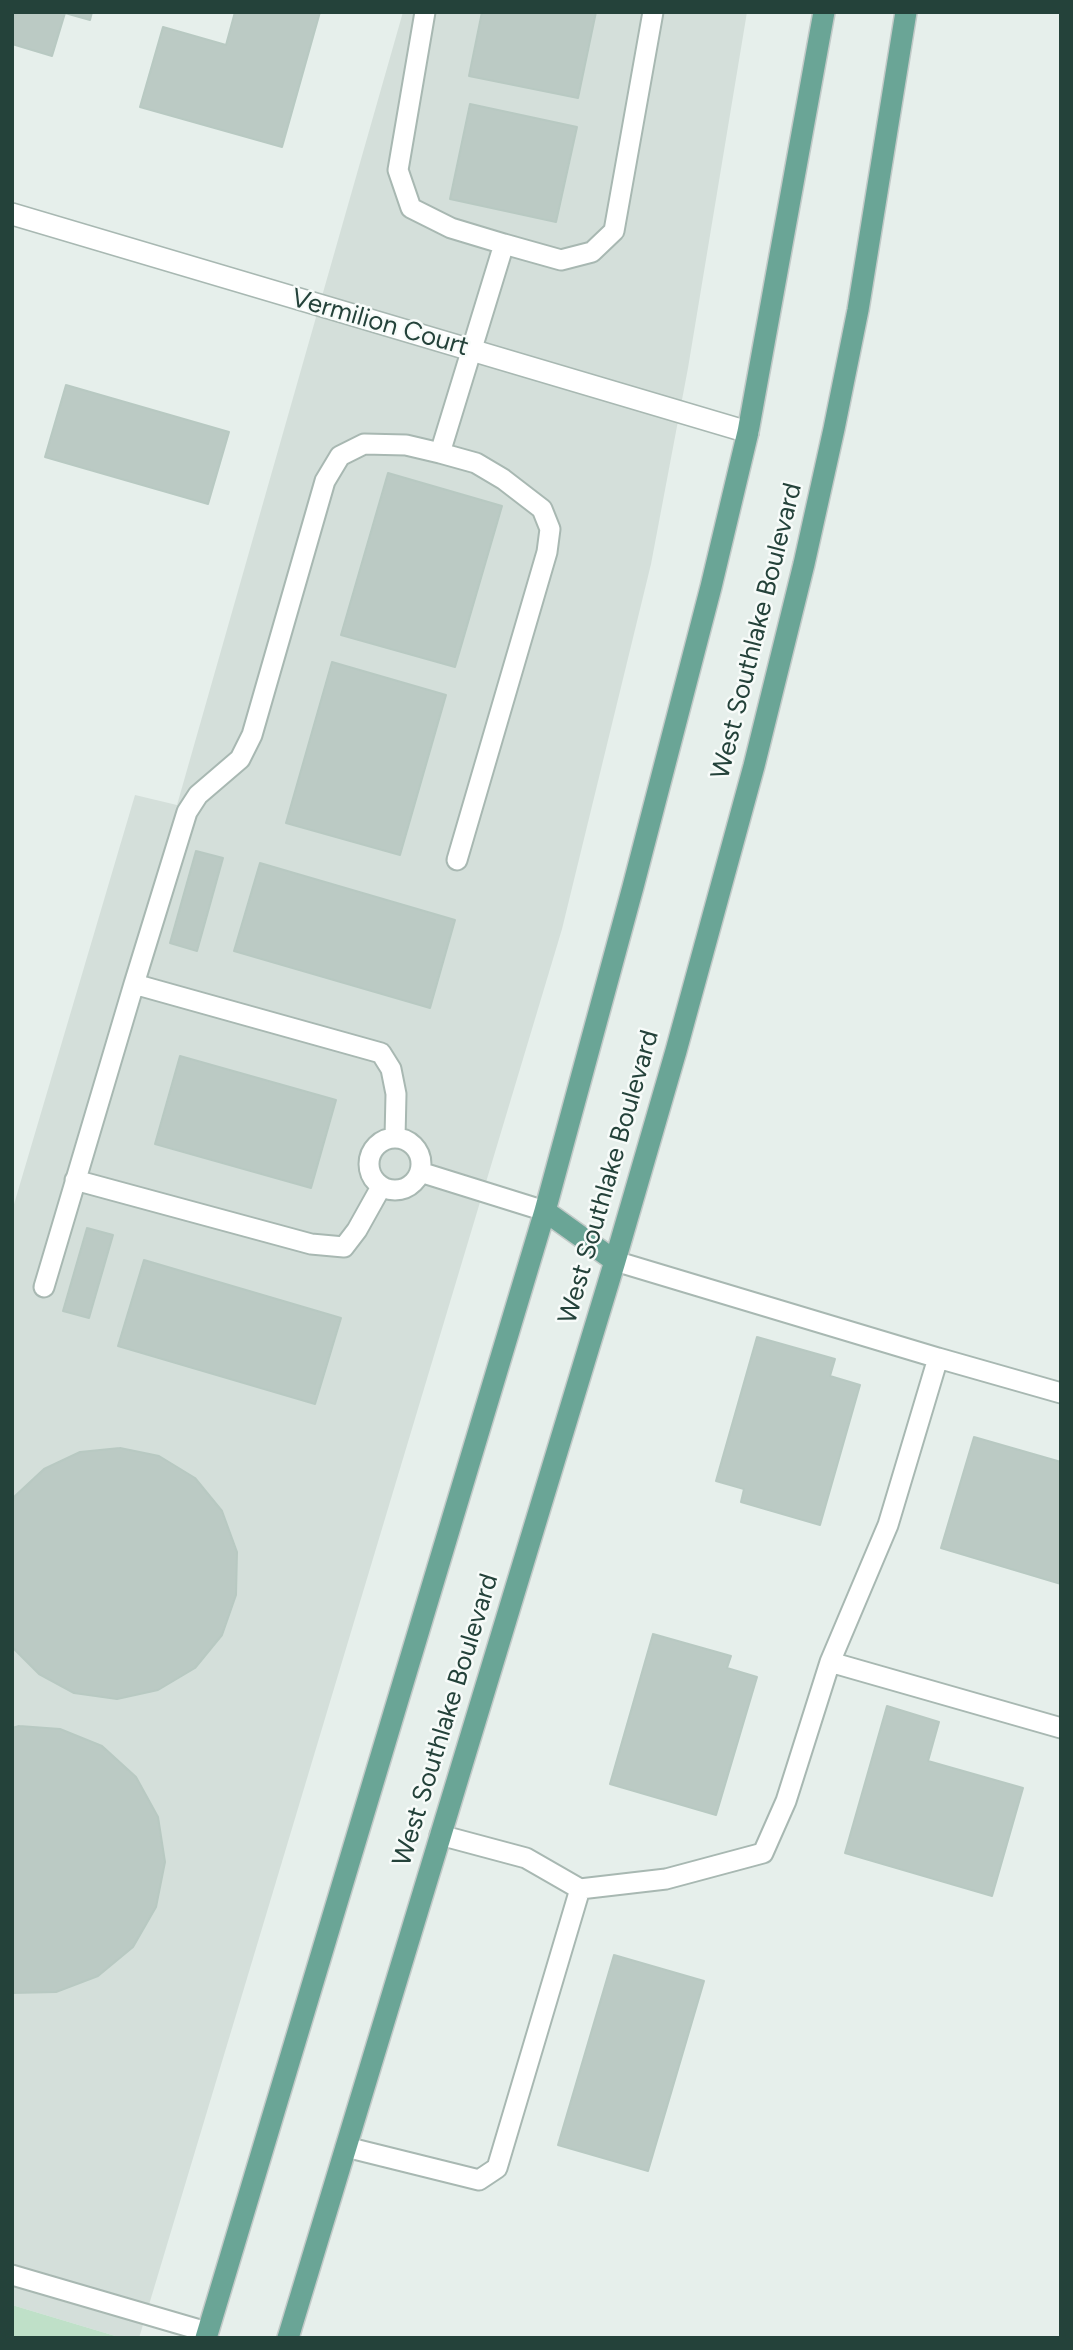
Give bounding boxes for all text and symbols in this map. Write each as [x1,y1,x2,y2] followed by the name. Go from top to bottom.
[288,283,472,363] street label: Vermilion Court
[705,480,809,782] street label: West Southlake Boulevard
[552,1027,666,1327] street label: West Southlake Boulevard
[387,1570,505,1870] street label: West Southlake Boulevard

